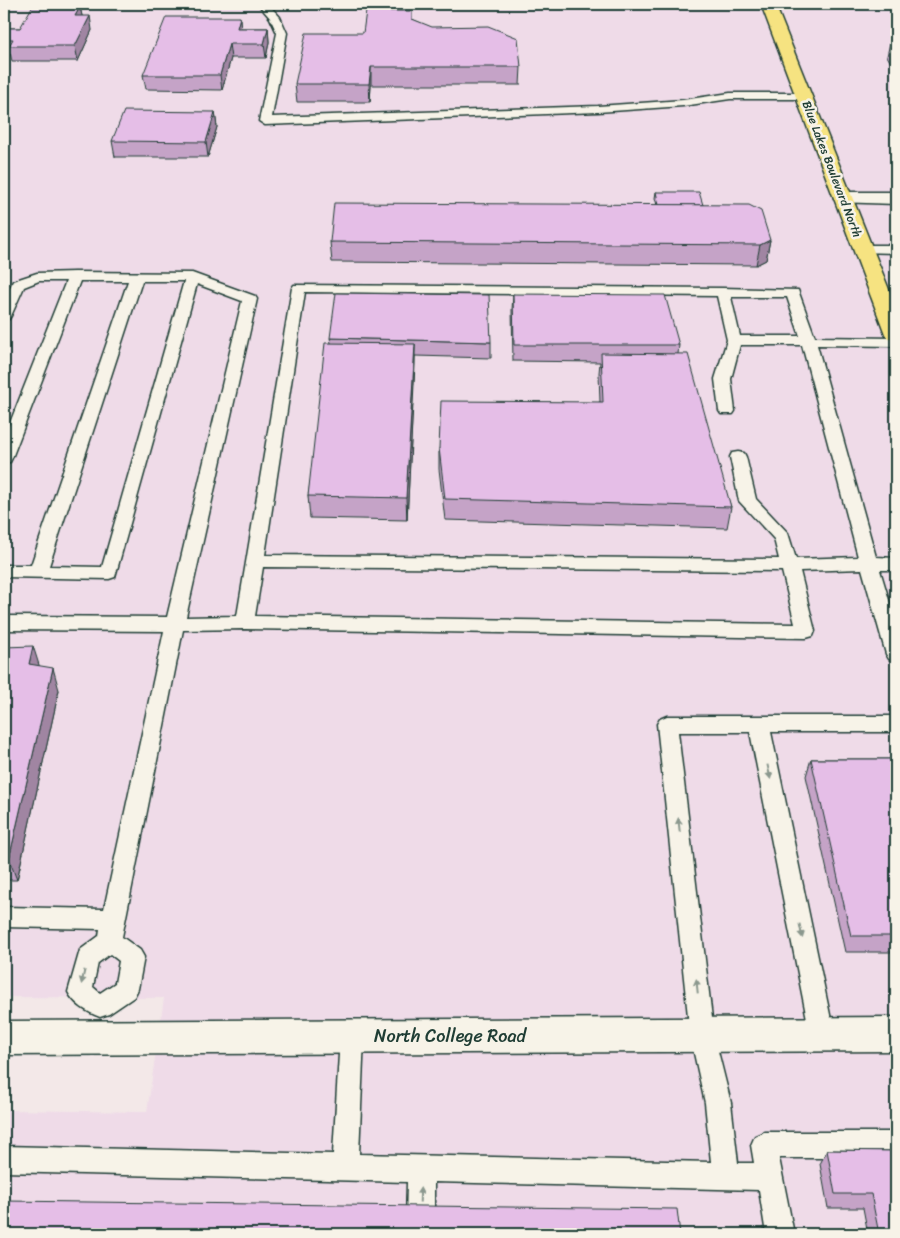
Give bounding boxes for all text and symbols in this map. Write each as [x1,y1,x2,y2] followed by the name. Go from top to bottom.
[796,97,868,241] street label: Blue Lakes Boulevard North
[765,764,773,779] one-way arrow
[675,817,683,833] one-way arrow
[798,924,806,940] one-way arrow
[79,970,87,985] one-way arrow
[693,978,701,994] one-way arrow
[374,1020,527,1052] street label: North College Road
[417,1187,425,1203] one-way arrow

